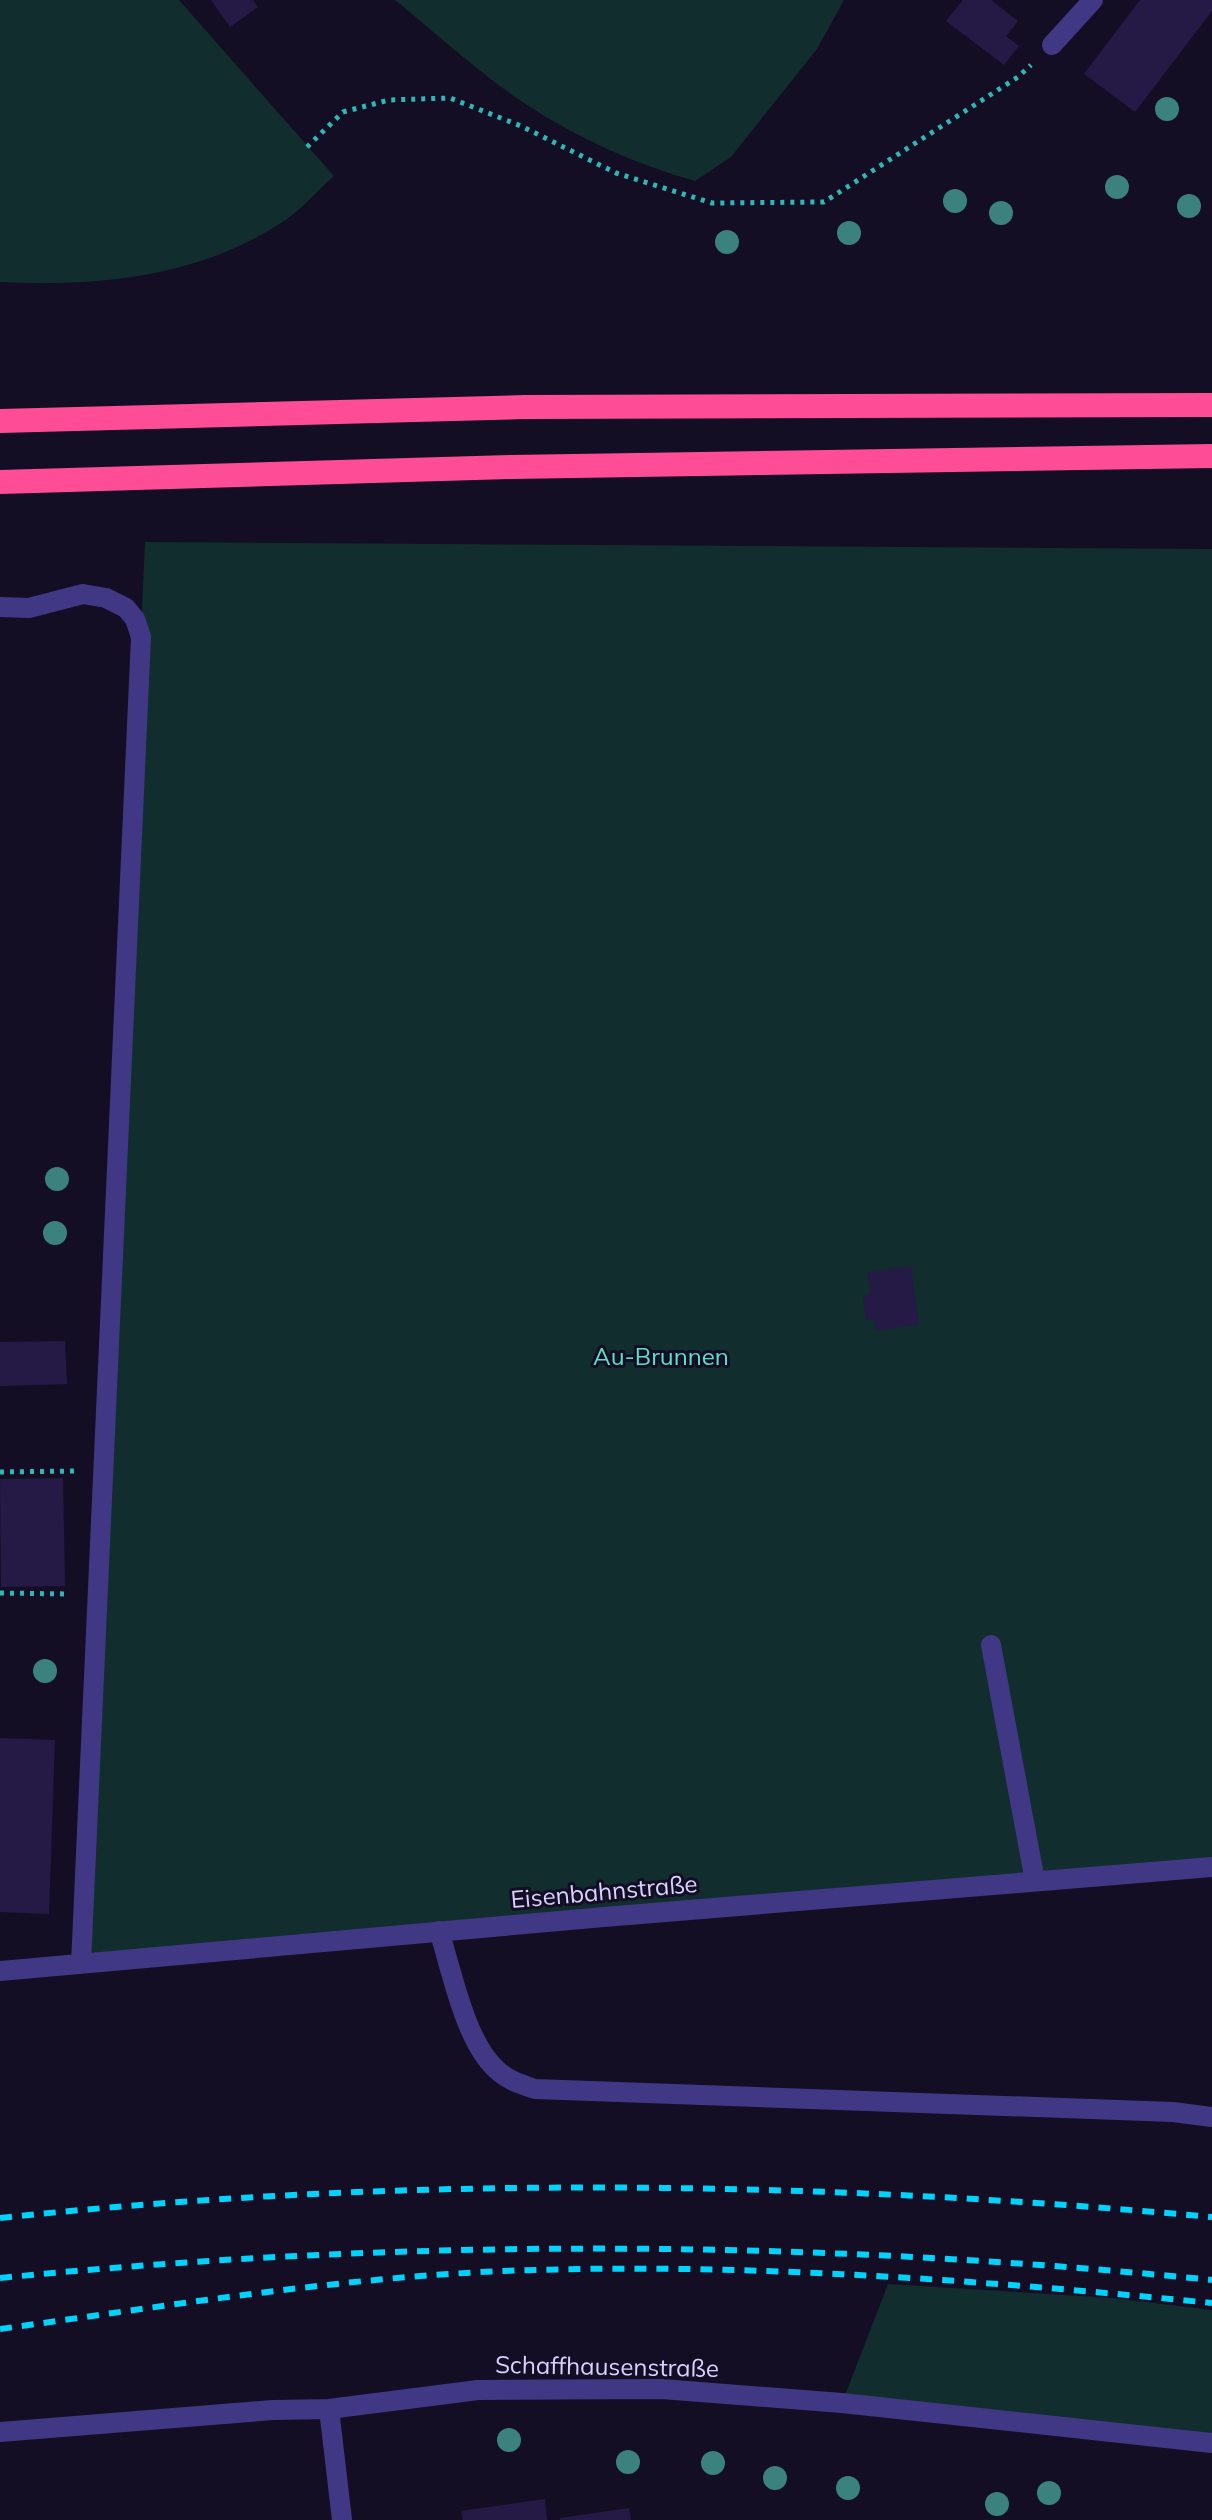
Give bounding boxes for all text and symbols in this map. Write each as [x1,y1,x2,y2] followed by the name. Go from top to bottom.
[593,1341,729,1371] park label: Au-Brunnen
[509,1868,699,1914] street label: Eisenbahnstraße
[495,2349,719,2383] street label: Schaffhausenstraße

